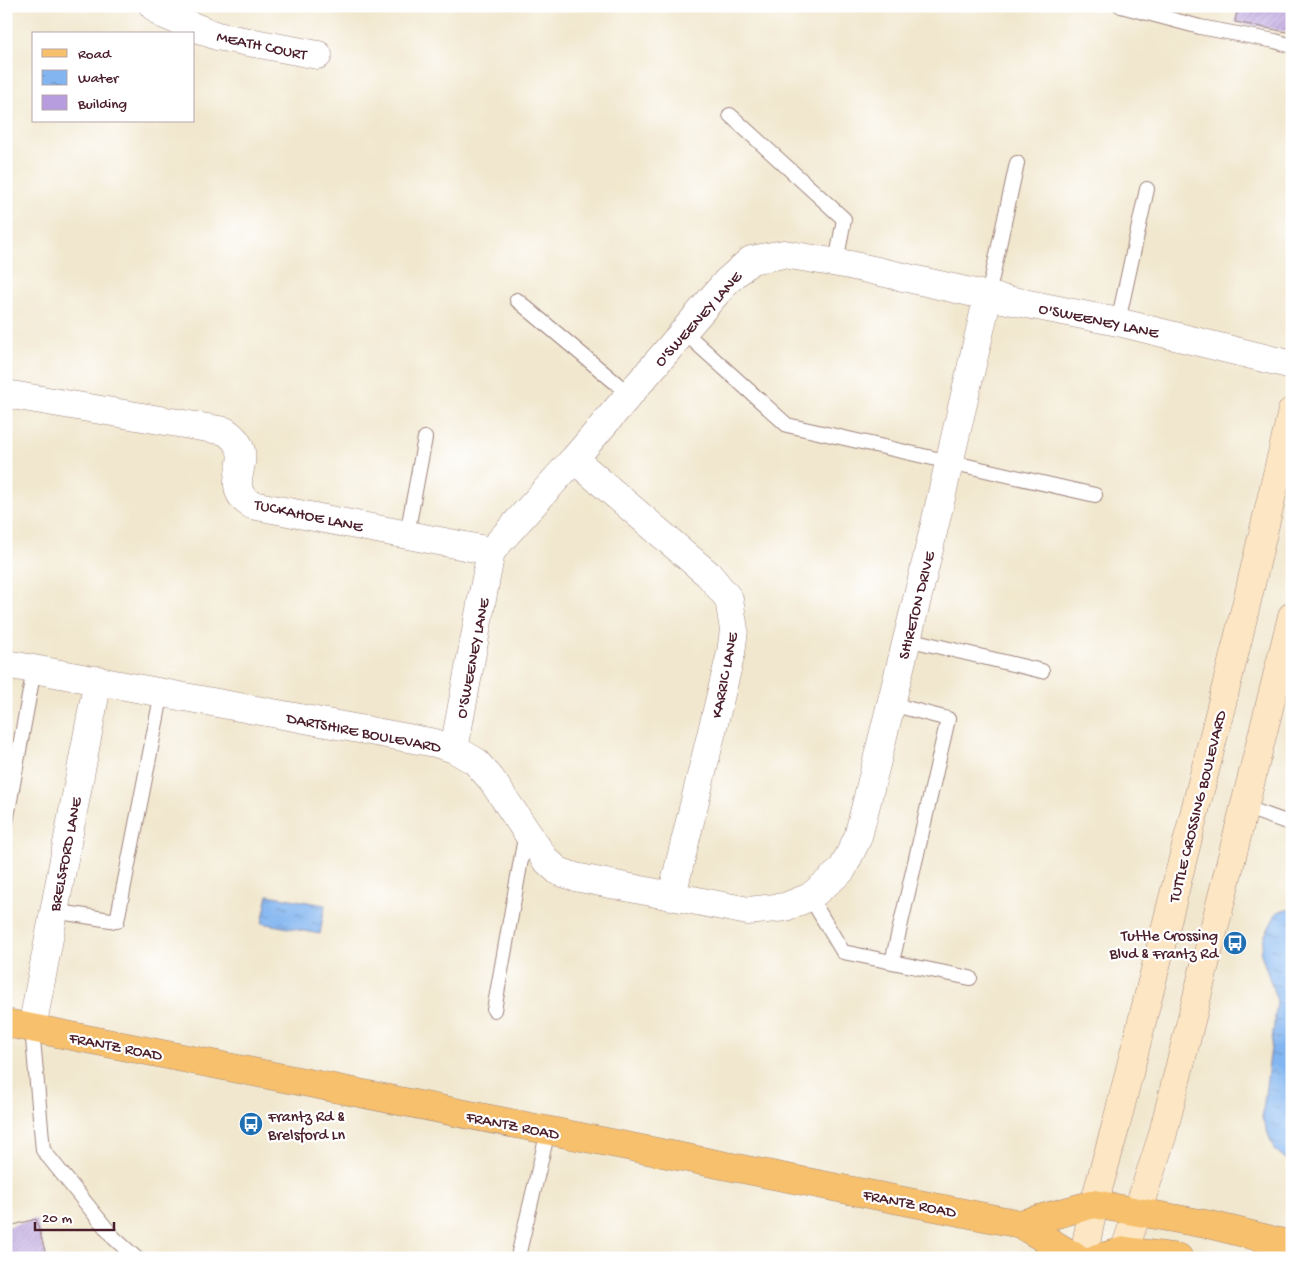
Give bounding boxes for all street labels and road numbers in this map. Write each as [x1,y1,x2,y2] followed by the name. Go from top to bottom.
[214,29,309,66] street label: MEATH COURT
[652,268,748,372] street label: O'SWEENEY LANE
[1037,300,1161,345] street label: O'SWEENEY LANE
[251,496,365,538] street label: TUCKAHOE LANE
[896,549,941,662] street label: SHIRETON DRIVE
[453,596,496,720] street label: O'SWEENEY LANE
[709,630,744,720] street label: KARRIC LANE
[1166,708,1233,906] street label: TUTTLE CROSSING BOULEVARD
[283,710,443,759] street label: DARTSHIRE BOULEVARD
[47,795,88,914] street label: BRELSFORD LANE
[66,1030,164,1067] street label: FRANTZ ROAD
[463,1109,561,1146] street label: FRANTZ ROAD
[860,1187,958,1224] street label: FRANTZ ROAD

